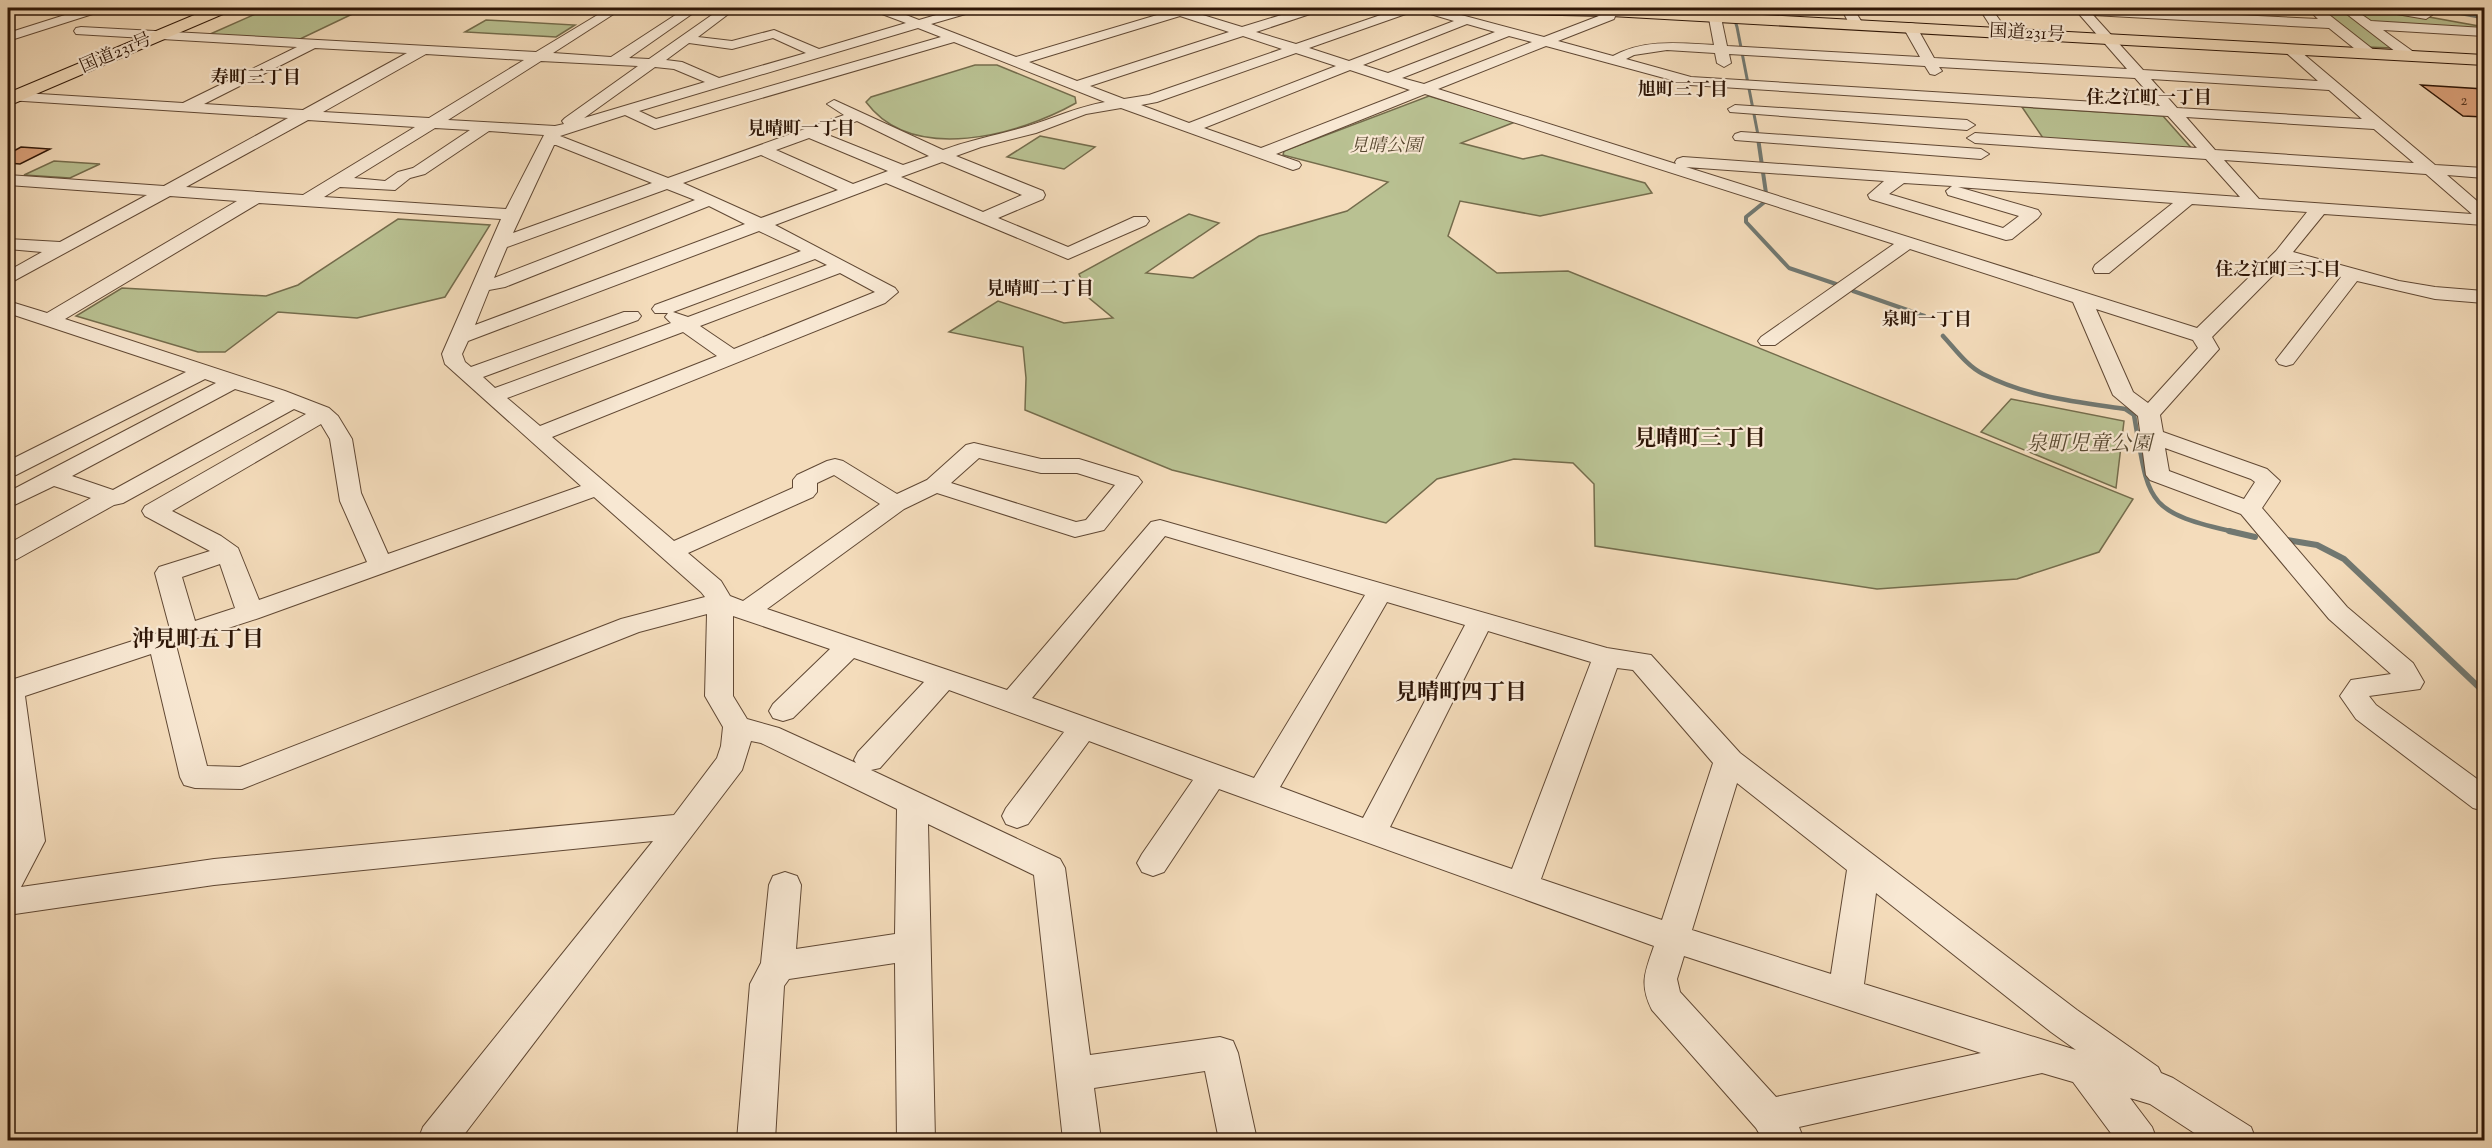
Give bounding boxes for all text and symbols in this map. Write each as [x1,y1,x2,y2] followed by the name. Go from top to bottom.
[1988,19,2066,49] street label: 国道231号
[76,27,156,81] street label: 国道231号
[211,66,301,92] district label: 寿町三丁目
[1638,78,1728,104] district label: 旭町三丁目
[2086,86,2212,112] district label: 住之江町一丁目
[2460,91,2468,112] house number: 2
[747,117,855,143] district label: 見晴町一丁目
[1350,134,1425,160] park label: 見晴公園
[2215,258,2341,284] district label: 住之江町三丁目
[986,277,1094,303] district label: 見晴町二丁目
[1882,308,1972,334] district label: 泉町一丁目
[1634,424,1766,456] district label: 見晴町三丁目
[2026,430,2155,460] park label: 泉町児童公園
[132,625,264,657] district label: 沖見町五丁目
[1395,678,1527,710] district label: 見晴町四丁目

